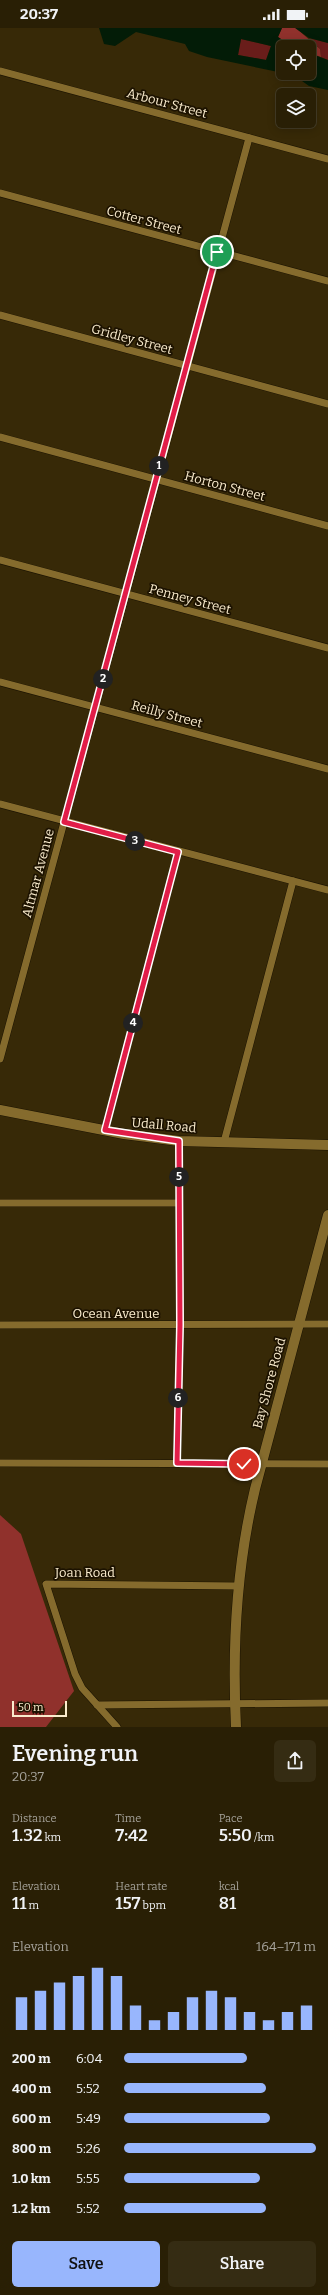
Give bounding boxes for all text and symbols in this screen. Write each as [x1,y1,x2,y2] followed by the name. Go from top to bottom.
[20,5,58,23] text: 20:37
[276,40,316,128] map controls
[276,40,316,80] button: locate
[125,85,209,121] street label: Arbour Street
[276,88,316,128] button: layers
[105,203,183,237] street label: Cotter Street
[200,235,234,269] pin
[206,241,228,263] icon: arrive
[90,321,175,357] street label: Gridley Street
[149,456,169,476] pin: 1
[157,459,161,472] text: 1
[183,468,267,504] street label: Horton Street
[147,581,233,617] street label: Penney Street
[93,669,113,689] pin: 2
[100,672,106,685] text: 2
[130,697,204,731] street label: Reilly Street
[19,827,57,919] street label: Altmar Avenue
[125,831,145,851] pin: 3
[132,834,138,847] text: 3
[123,1013,143,1033] pin: 4
[130,1016,136,1029] text: 4
[131,1115,197,1135] street label: Udall Road
[169,1167,189,1187] pin: 5
[176,1170,182,1183] text: 5
[73,1306,159,1321] street label: Ocean Avenue
[250,1336,288,1430] street label: Bay Shore Road
[168,1388,188,1408] pin: 6
[175,1391,181,1404] text: 6
[227,1447,261,1481] pin
[233,1453,255,1475] icon: check
[54,1565,115,1580] street label: Joan Road
[12,1699,67,1718] scale bar
[18,1701,44,1714] text: 50 m
[12,1740,138,1767] text: Evening run
[274,1740,316,1782] button: share
[12,1769,44,1784] text: 20:37
[12,1812,57,1825] text: Distance
[115,1812,141,1825] text: Time
[219,1812,242,1825] text: Pace
[12,1825,42,1846] text: 1.32
[115,1825,148,1846] text: 7:42
[219,1825,252,1846] text: 5:50
[42,1831,61,1844] text: km
[252,1831,274,1844] text: /km
[12,1880,60,1893] text: Elevation
[115,1880,167,1893] text: Heart rate
[219,1880,239,1893] text: kcal
[12,1893,26,1914] text: 11
[115,1893,140,1914] text: 157
[219,1893,236,1914] text: 81
[26,1899,39,1912] text: m
[140,1899,166,1912] text: bpm
[12,1939,69,1954] text: Elevation
[256,1939,316,1954] text: 164–171 m
[12,2051,51,2066] text: 200 m
[76,2051,102,2066] text: 6:04
[12,2081,51,2096] text: 400 m
[76,2081,99,2096] text: 5:52
[12,2111,51,2126] text: 600 m
[76,2111,101,2126] text: 5:49
[12,2141,51,2156] text: 800 m
[76,2141,100,2156] text: 5:26
[12,2171,51,2186] text: 1.0 km
[76,2171,100,2186] text: 5:55
[12,2201,50,2216] text: 1.2 km
[76,2201,99,2216] text: 5:52
[12,2241,160,2287] button: Save
[168,2241,316,2287] button: Share

